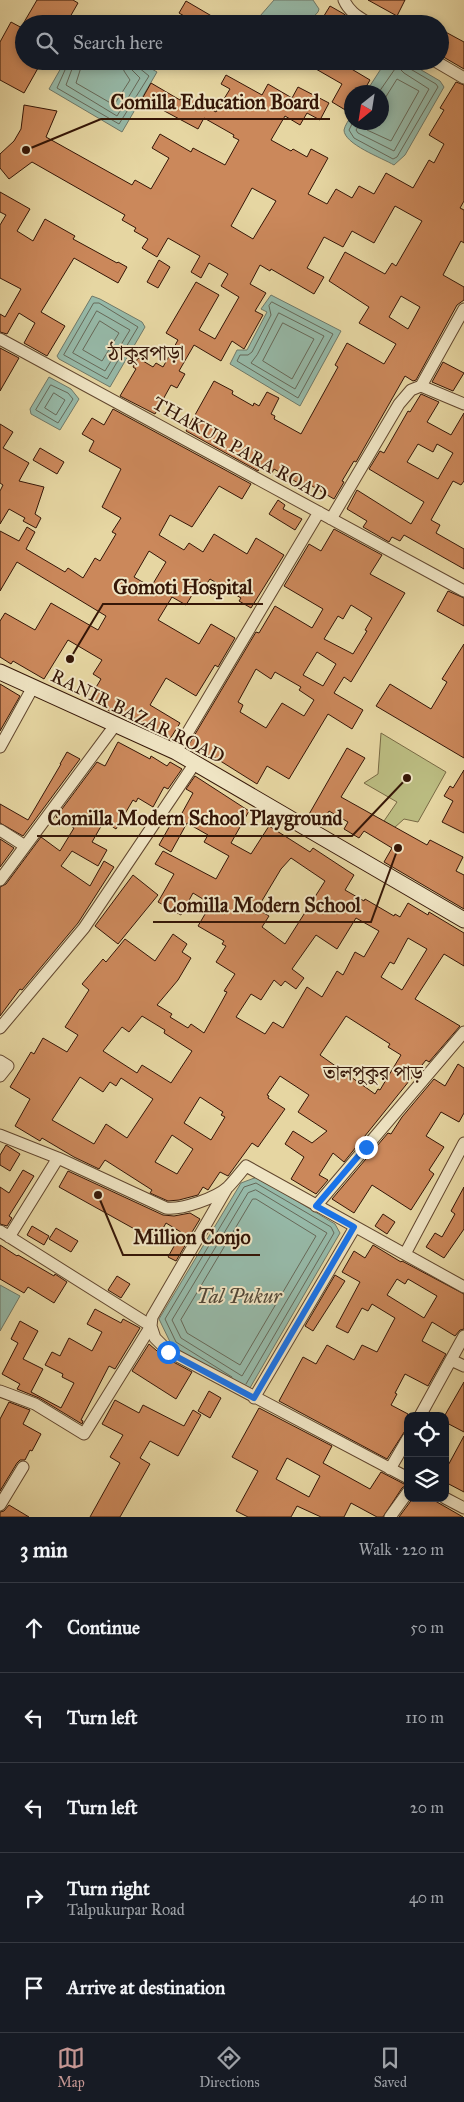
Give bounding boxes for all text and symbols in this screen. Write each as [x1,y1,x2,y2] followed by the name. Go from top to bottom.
[15,15,449,70] search box
[33,29,61,57] icon: search
[73,31,163,54] text: Search here
[101,84,330,119] callout: Comilla Education Board
[344,85,389,130] north arrow
[111,90,320,114] text: Comilla Education Board
[107,340,184,366] district label: ঠাকুরপাড়া
[149,391,331,507] street label: THAKUR PARA ROAD
[103,569,263,604] callout: Gomoti Hospital
[113,575,253,600] text: Gomoti Hospital
[47,664,229,768] street label: RANIR BAZAR ROAD
[37,801,352,836] callout: Comilla Modern School Playground
[47,806,344,831] text: Comilla Modern School Playground
[153,887,371,922] callout: Comilla Modern School
[163,893,362,917] text: Comilla Modern School
[322,1061,423,1086] district label: তালপুকুর পাড়
[355,1136,378,1159] route end
[123,1220,260,1255] callout: Million Conjo
[133,1225,251,1250] text: Million Conjo
[196,1284,283,1308] water label: Tal Pukur
[157,1341,180,1364] route start
[404,1412,449,1502] map controls
[404,1412,449,1457] button: locate
[404,1457,449,1502] button: layers
[20,1537,68,1563] text: 3 min
[359,1540,444,1559] text: Walk · 220 m
[20,1614,48,1642] icon: ahead
[67,1616,140,1639] text: Continue
[410,1618,444,1637] text: 50 m
[20,1704,48,1732] icon: left
[67,1706,137,1729] text: Turn left
[405,1708,444,1727] text: 110 m
[20,1794,48,1822] icon: left
[67,1796,137,1819] text: Turn left
[410,1798,444,1817] text: 20 m
[67,1877,150,1900] text: Turn right
[20,1884,48,1912] icon: right
[409,1888,444,1907] text: 40 m
[67,1900,185,1919] text: Talpukurpar Road
[20,1974,48,2002] icon: arrive
[67,1976,225,1999] text: Arrive at destination
[57,2044,85,2091] tab: Map
[199,2044,260,2091] tab: Directions
[374,2044,407,2091] tab: Saved

